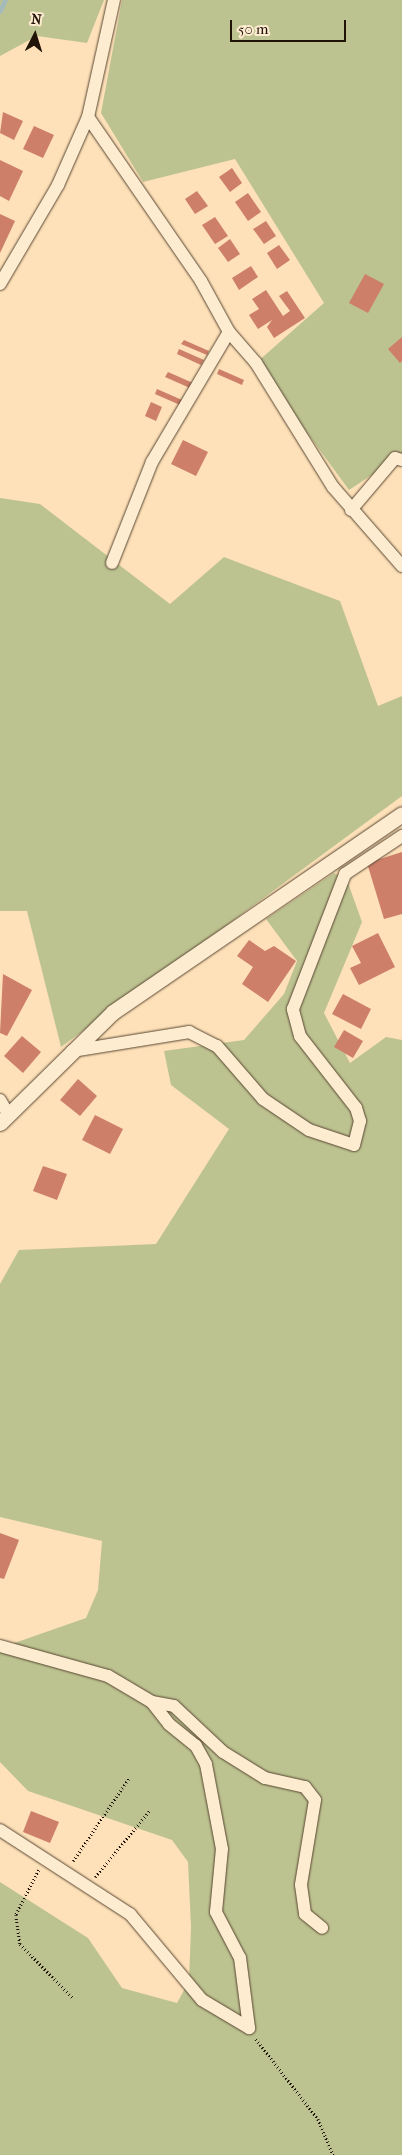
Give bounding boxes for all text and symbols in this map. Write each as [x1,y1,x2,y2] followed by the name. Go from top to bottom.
[10,10,60,60] north arrow
[232,10,348,42] scale bar
[30,11,42,28] text: N
[238,20,268,38] text: 50 m

